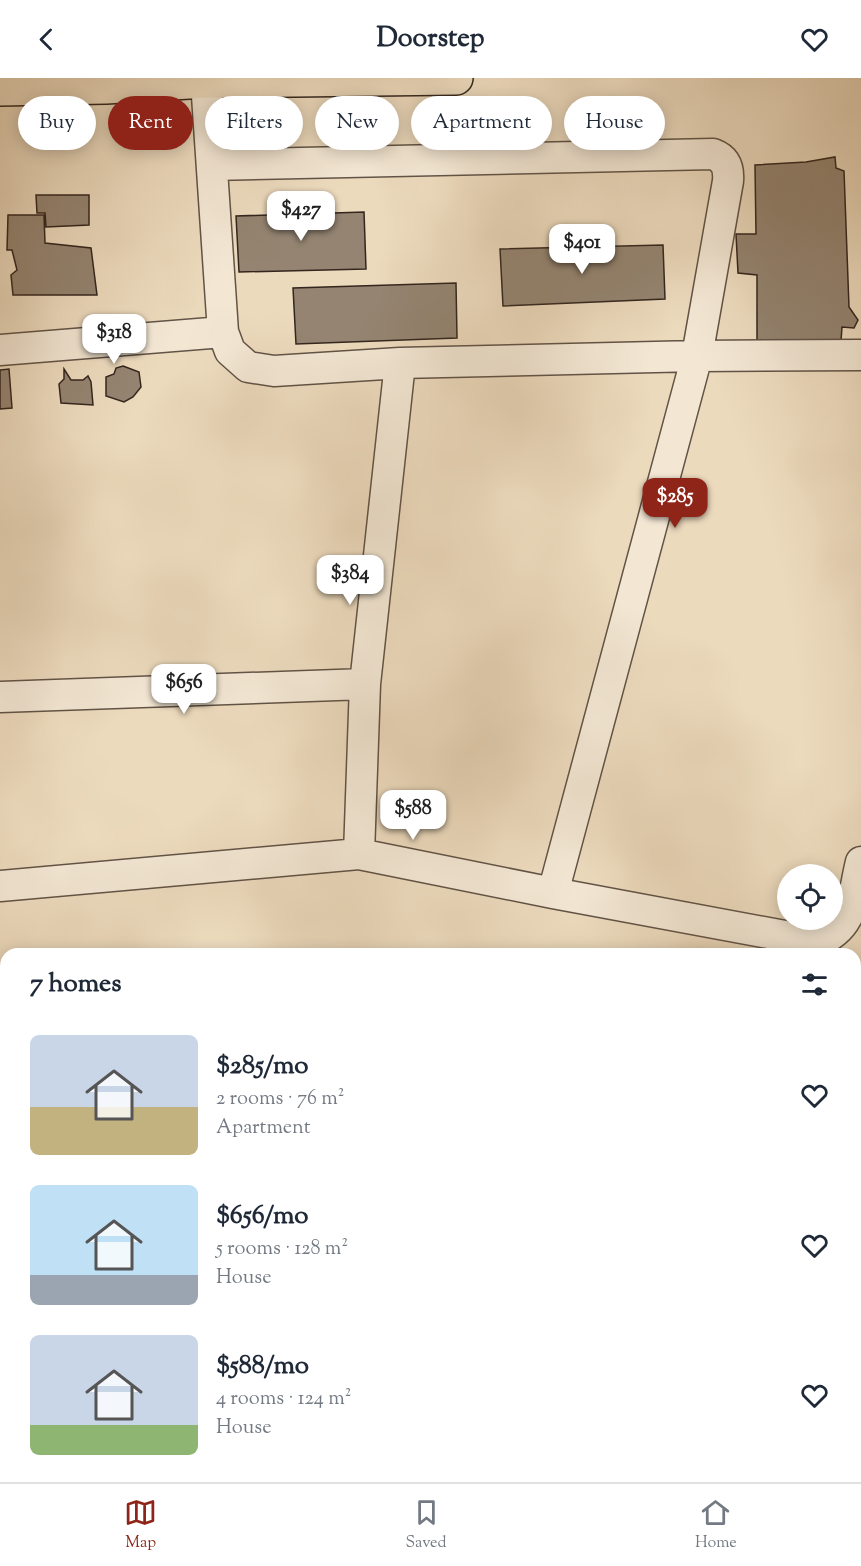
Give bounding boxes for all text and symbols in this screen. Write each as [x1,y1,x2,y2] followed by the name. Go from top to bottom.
[376,20,485,59] text: Doorstep
[30,23,63,56] icon: back
[798,23,831,56] icon: heart
[18,96,96,150] chip: Buy
[108,96,193,150] chip: Rent
[205,96,303,150] chip: Filters
[315,96,399,150] chip: New
[411,96,552,150] chip: Apartment
[564,96,665,150] chip: House
[265,191,337,242] pin: $427
[281,196,321,225] text: $427
[546,224,618,275] pin: $401
[563,229,601,258] text: $401
[78,314,150,365] pin: $318
[96,319,132,348] text: $318
[639,478,711,529] pin: $285
[657,483,693,512] text: $285
[314,555,386,606] pin: $384
[331,560,369,589] text: $384
[148,664,220,715] pin: $656
[165,669,203,698] text: $656
[377,790,449,841] pin: $588
[394,795,432,824] text: $588
[777,864,843,930] map controls
[777,864,843,930] button: locate
[30,966,121,1003] text: 7 homes
[798,968,831,1001] icon: filters
[216,1048,308,1085] text: $285/mo
[78,1059,150,1131] icon: home
[798,1079,831,1112] icon: heart
[216,1085,344,1114] text: 2 rooms · 76 m²
[216,1114,311,1143] text: Apartment
[216,1198,309,1235] text: $656/mo
[78,1209,150,1281] icon: home
[798,1229,831,1262] icon: heart
[216,1235,348,1264] text: 5 rooms · 128 m²
[216,1264,271,1293] text: House
[216,1348,309,1385] text: $588/mo
[78,1359,150,1431] icon: home
[798,1379,831,1412] icon: heart
[216,1385,351,1414] text: 4 rooms · 124 m²
[216,1414,271,1443] text: House
[124,1496,157,1555] tab: Map
[405,1496,447,1555] tab: Saved
[695,1496,737,1555] tab: Home

